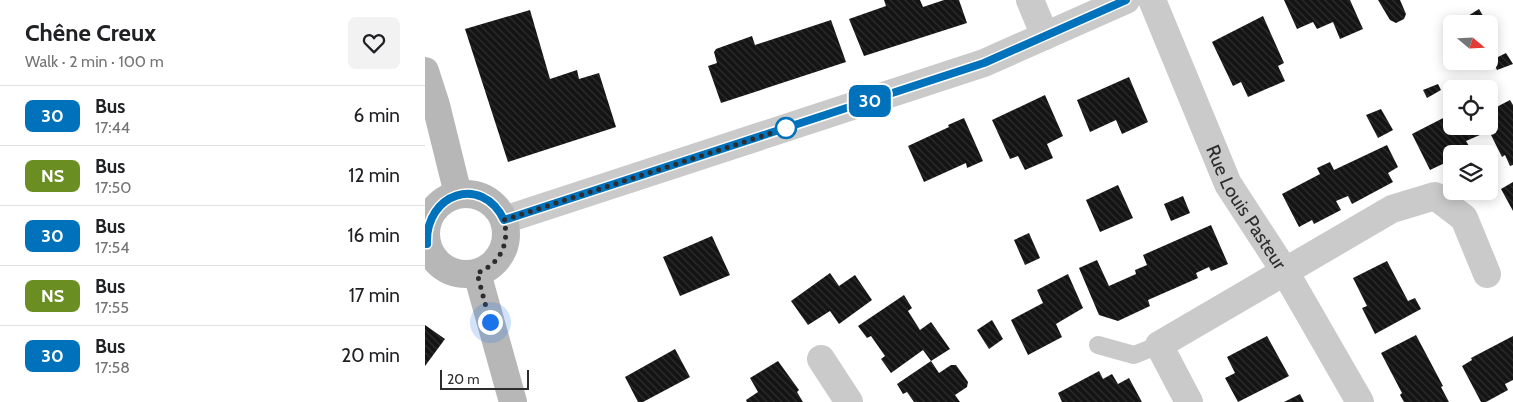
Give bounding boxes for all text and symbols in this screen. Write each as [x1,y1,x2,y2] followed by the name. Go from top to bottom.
[1443,15,1497,70] north arrow
[1443,15,1498,200] map controls
[348,17,400,69] button: heart
[25,18,156,47] text: Chêne Creux
[25,52,164,71] text: Walk · 2 min · 100 m
[1443,80,1498,135] button: locate
[847,85,893,117] line badge: 30
[859,90,881,112] text: 30
[95,95,125,118] text: Bus
[354,104,400,127] text: 6 min
[41,105,64,127] text: 30
[775,117,797,139] unlabelled marker
[95,118,130,137] text: 17:44
[1201,141,1291,274] street label: Rue Louis Pasteur
[1443,145,1498,200] button: layers
[95,155,125,178] text: Bus
[348,164,400,187] text: 12 min
[41,165,64,187] text: NS
[95,178,131,197] text: 17:50
[95,215,125,238] text: Bus
[347,224,400,247] text: 16 min
[41,225,64,247] text: 30
[95,238,130,257] text: 17:54
[95,275,125,298] text: Bus
[349,284,400,307] text: 17 min
[41,285,64,307] text: NS
[95,298,129,317] text: 17:55
[478,310,503,335] your location
[95,335,125,358] text: Bus
[341,344,400,367] text: 20 min
[41,345,64,367] text: 30
[95,358,130,377] text: 17:58
[440,367,529,390] scale bar
[447,370,480,388] text: 20 m

